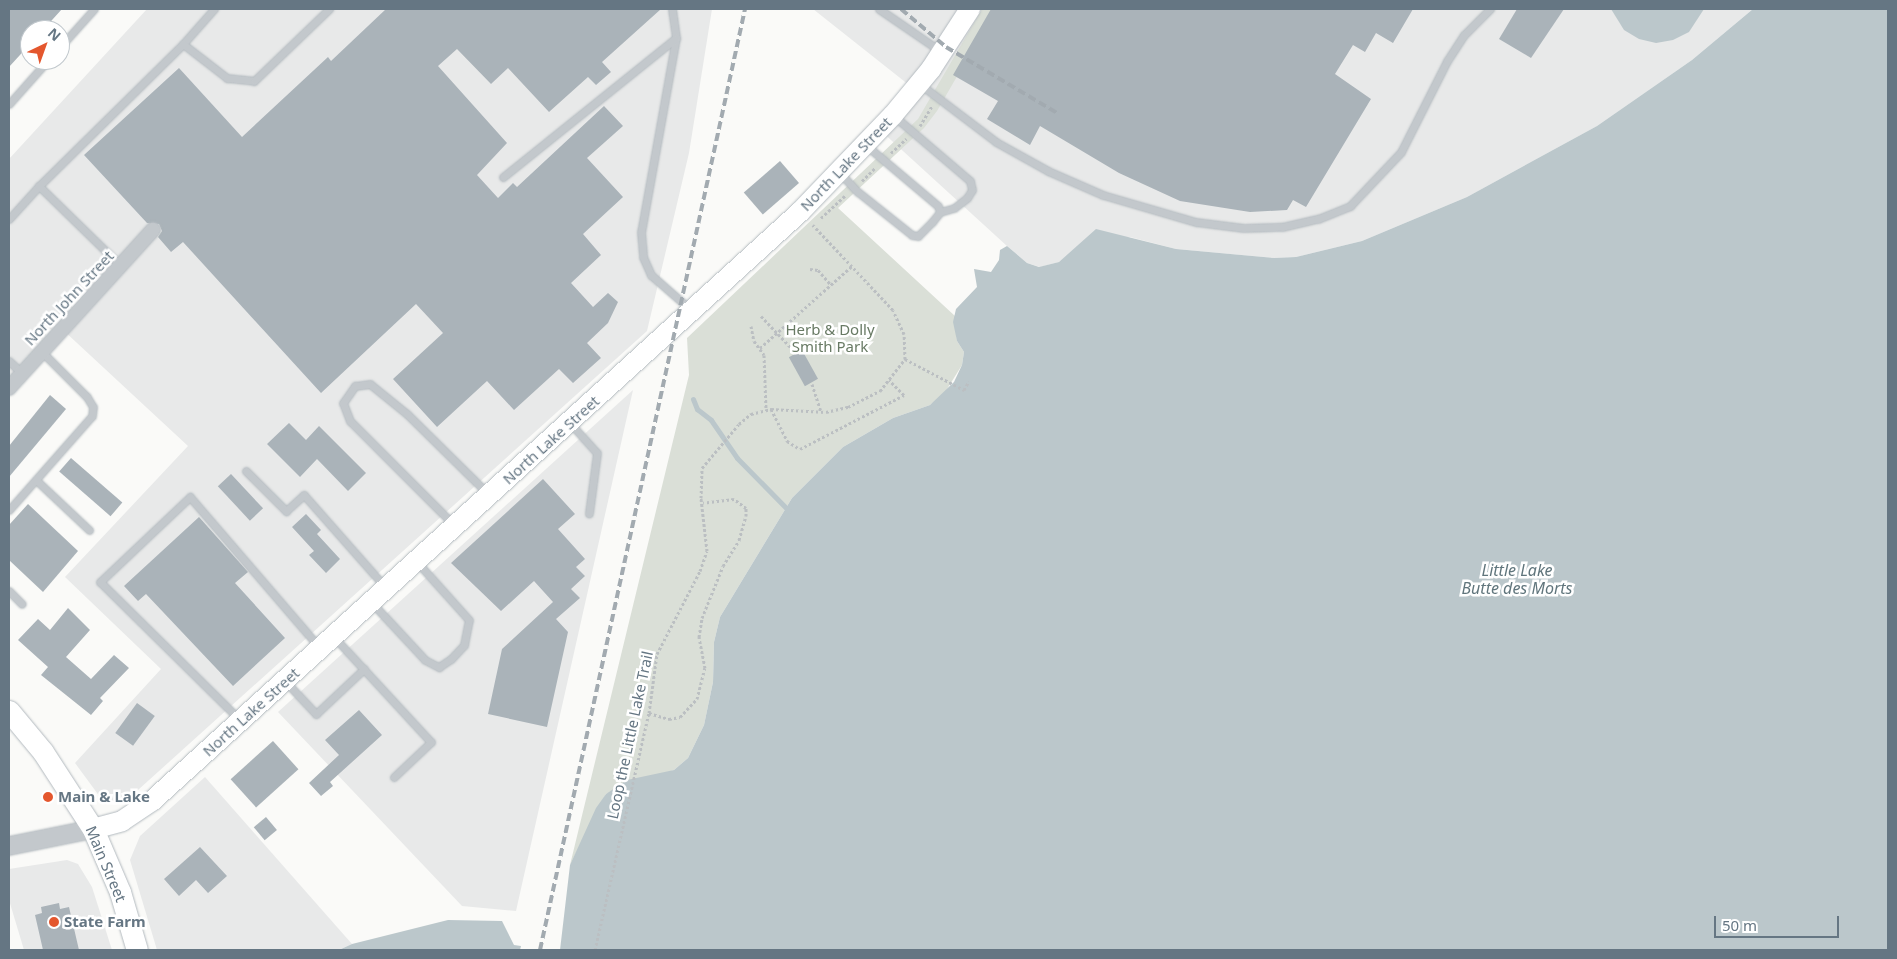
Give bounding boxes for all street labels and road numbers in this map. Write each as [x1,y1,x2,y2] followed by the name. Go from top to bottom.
[797,113,895,215] street label: North Lake Street
[21,247,117,349] street label: North John Street
[499,392,603,488] street label: North Lake Street
[603,649,657,821] street label: Loop the Little Lake Trail
[199,664,303,760] street label: North Lake Street
[82,823,130,905] street label: Main Street

